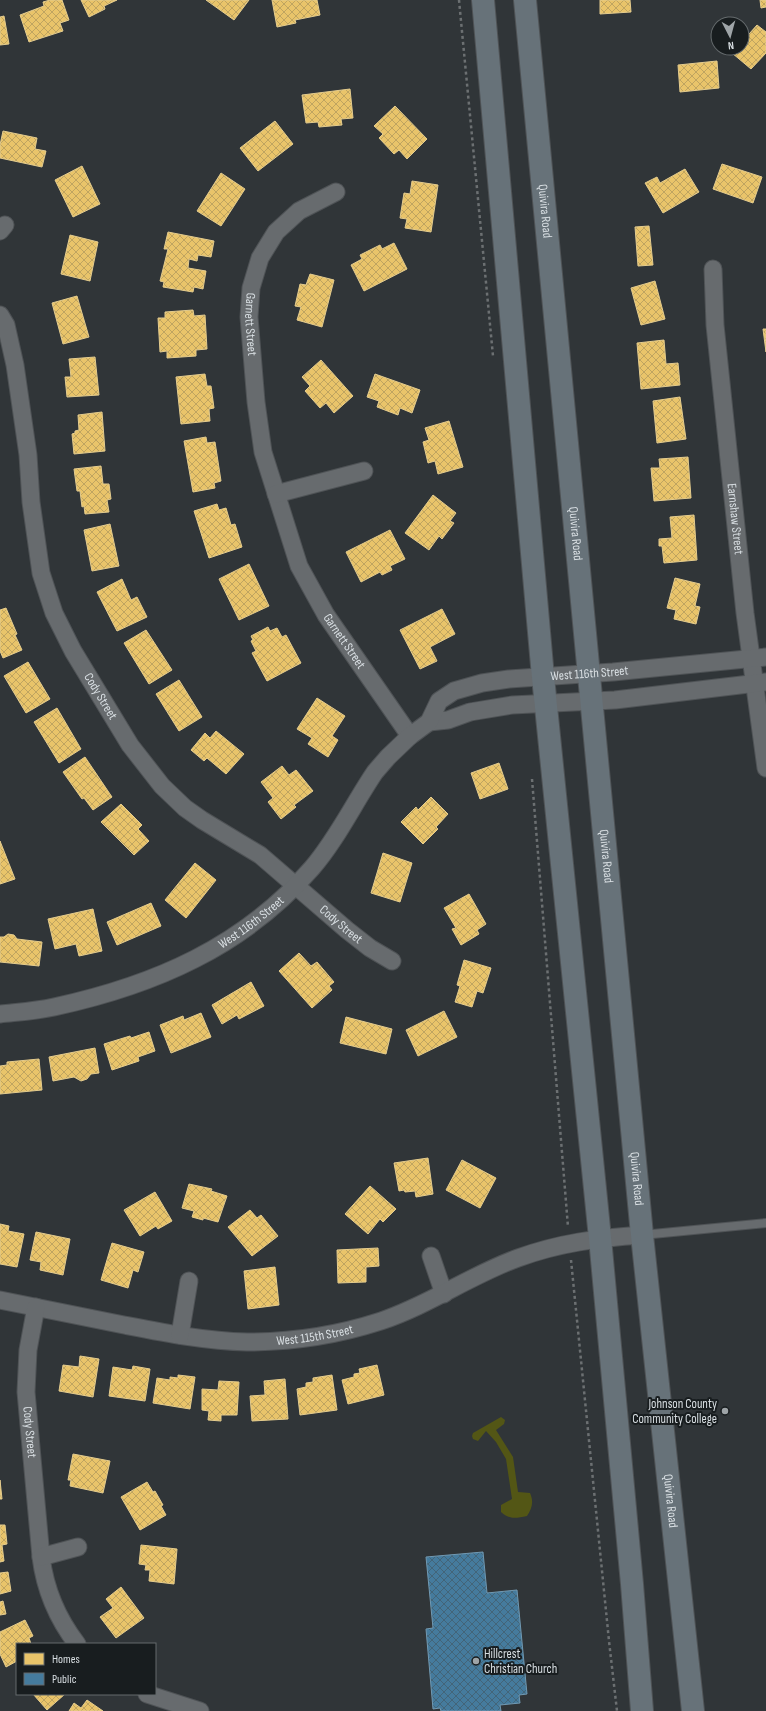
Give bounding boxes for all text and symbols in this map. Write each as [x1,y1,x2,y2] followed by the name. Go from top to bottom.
[710,16,750,56] north arrow
[727,39,735,52] text: N
[534,183,556,239] street label: Quivira Road
[241,292,260,357] street label: Garnett Street
[724,483,747,555] street label: Earnshaw Street
[565,506,586,561] street label: Quivira Road
[320,611,369,672] street label: Garnett Street
[550,663,629,684] street label: West 116th Street
[80,670,121,723] street label: Cody Street
[596,829,617,884] street label: Quivira Road
[215,893,287,952] street label: West 116th Street
[316,902,366,947] street label: Cody Street
[626,1151,647,1206] street label: Quivira Road
[276,1321,355,1349] street label: West 115th Street
[632,1396,717,1427] place label: Johnson County Community College
[19,1406,40,1459] street label: Cody Street
[720,1406,730,1416] marker: Johnson County Community College
[660,1473,681,1529] street label: Quivira Road
[16,1643,156,1695] legend
[484,1646,557,1677] place label: Hillcrest Christian Church
[52,1652,80,1667] text: Homes
[471,1656,481,1666] marker: Hillcrest Christian Church
[52,1672,77,1687] text: Public

